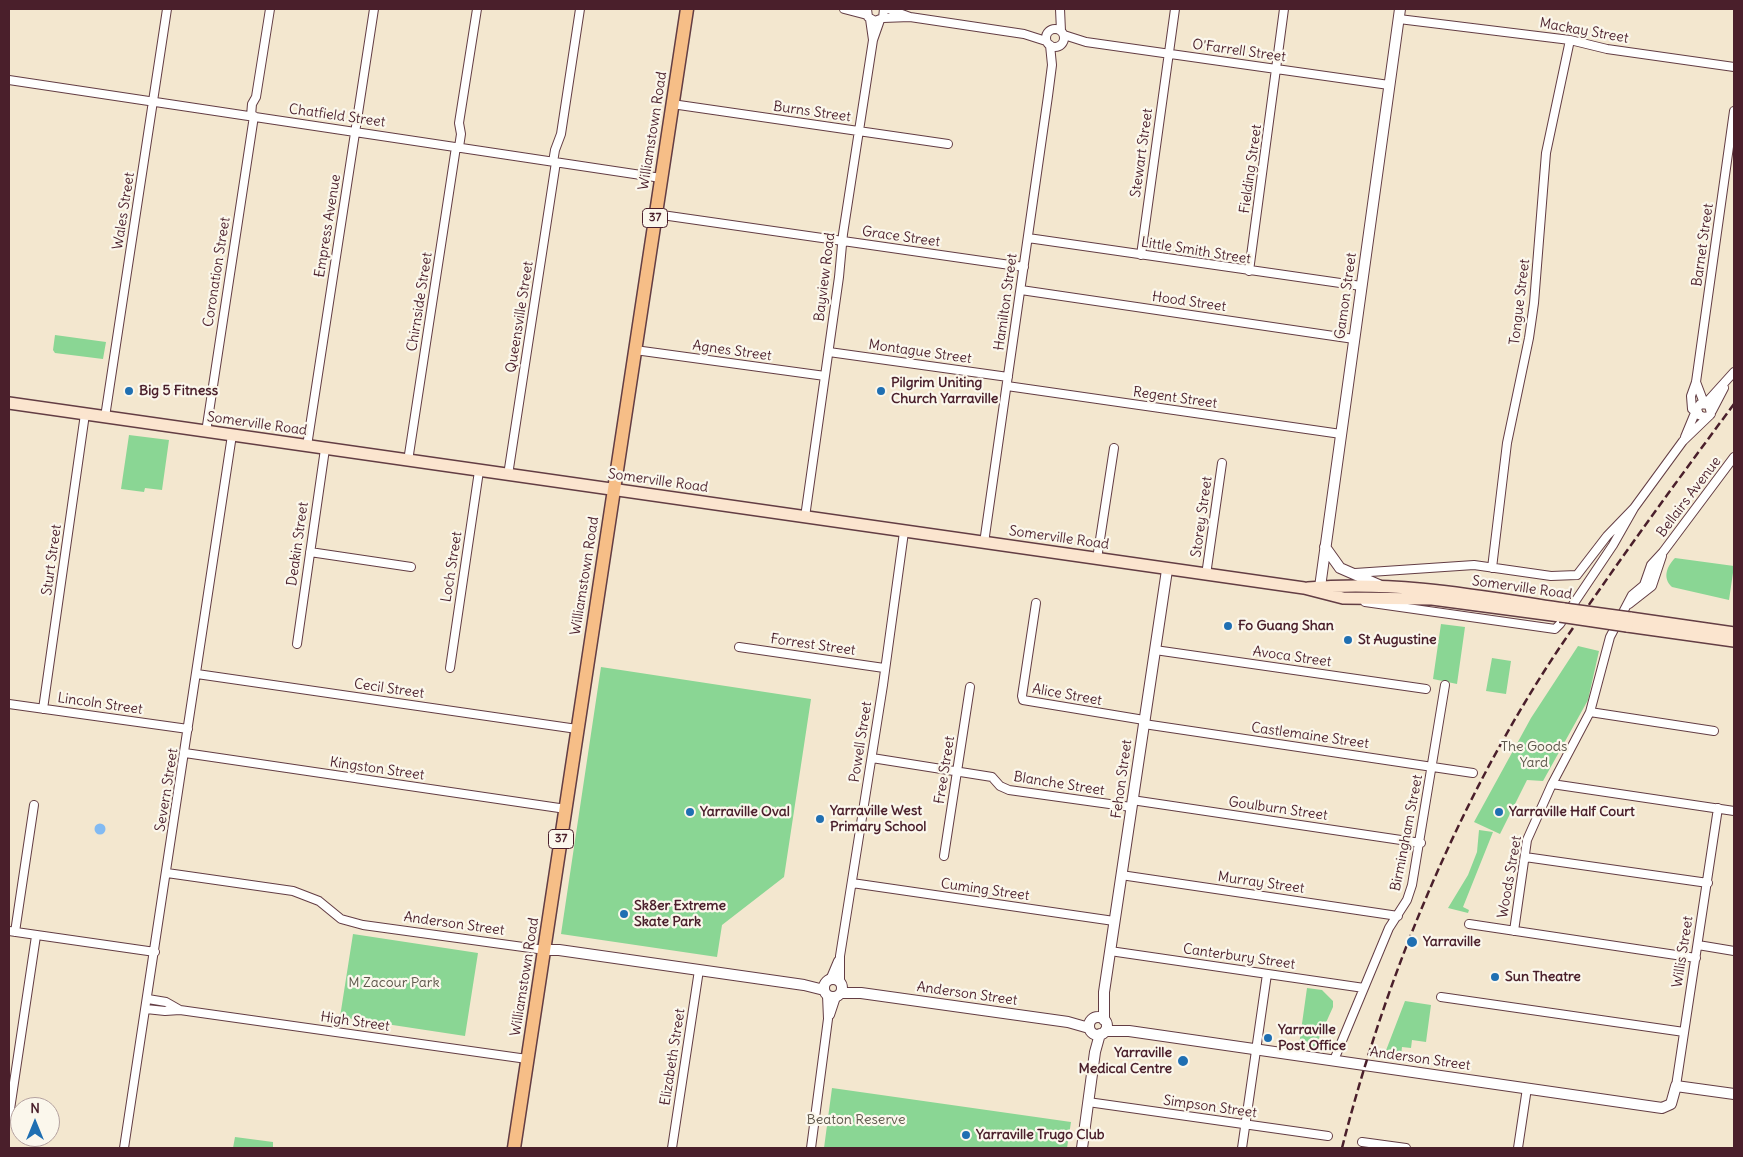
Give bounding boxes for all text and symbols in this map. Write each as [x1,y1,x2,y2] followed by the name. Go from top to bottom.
[1538,15,1630,47] street label: Mackay Street
[1191,36,1287,66] street label: O'Farrell Street
[635,71,671,191] street label: Williamstown Road
[772,98,852,126] street label: Burns Street
[288,101,386,131] street label: Chatfield Street
[1127,107,1157,199] street label: Stewart Street
[1236,123,1266,215] street label: Fielding Street
[110,171,138,251] street label: Wales Street
[312,173,344,279] street label: Empress Avenue
[1689,202,1717,288] street label: Barnet Street
[642,208,668,228] road number: 37
[200,216,234,328] street label: Coronation Street
[861,223,941,251] street label: Grace Street
[811,231,839,323] street label: Bayview Road
[1140,234,1252,268] street label: Little Smith Street
[404,251,436,353] street label: Chirnside Street
[991,252,1021,352] street label: Hamilton Street
[1332,252,1360,340] street label: Gamon Street
[1506,258,1534,346] street label: Tongue Street
[503,260,537,374] street label: Queensville Street
[1151,288,1227,316] street label: Hood Street
[867,336,973,368] street label: Montague Street
[691,337,773,365] street label: Agnes Street
[891,375,998,408] place label: Pilgrim Uniting Church Yarraville
[139,383,218,399] place label: Big 5 Fitness
[1132,384,1218,412] street label: Regent Street
[123,385,135,397] marker: Big 5 Fitness
[875,385,887,397] marker: Pilgrim Uniting Church Yarraville
[206,409,308,439] street label: Somerville Road
[1653,453,1725,541] street label: Bellairs Avenue
[607,466,709,496] street label: Somerville Road
[1188,475,1216,559] street label: Storey Street
[284,501,312,587] street label: Deakin Street
[567,516,603,636] street label: Williamstown Road
[39,523,65,597] street label: Sturt Street
[1008,523,1110,553] street label: Somerville Road
[438,531,466,603] street label: Loch Street
[1471,573,1573,603] street label: Somerville Road
[1238,618,1334,634] place label: Fo Guang Shan
[1222,620,1234,632] marker: Fo Guang Shan
[769,631,857,659] street label: Forrest Street
[1358,632,1437,648] place label: St Augustine
[1342,634,1354,646] marker: St Augustine
[1252,643,1332,671] street label: Avoca Street
[353,676,425,702] street label: Cecil Street
[1031,681,1103,709] street label: Alice Street
[56,690,144,718] street label: Lincoln Street
[846,700,876,784] street label: Powell Street
[1250,719,1370,753] street label: Castlemaine Street
[931,735,959,805] street label: Free Street
[1108,738,1136,820] street label: Fehon Street
[1501,739,1567,772] park label: The Goods Yard
[152,747,182,833] street label: Severn Street
[329,754,425,784] street label: Kingston Street
[1012,769,1106,799] street label: Blanche Street
[1387,773,1427,893] street label: Birmingham Street
[1227,794,1329,824] street label: Goulburn Street
[830,803,926,836] place label: Yarraville West Primary School
[700,804,790,820] place label: Yarraville Oval
[1509,804,1635,820] place label: Yarraville Half Court
[684,806,696,818] marker: Yarraville Oval
[1493,806,1505,818] marker: Yarraville Half Court
[814,813,826,825] marker: Yarraville West Primary School
[548,830,574,849] road number: 37
[1494,835,1526,919] street label: Woods Street
[1217,869,1305,897] street label: Murray Street
[940,875,1030,905] street label: Cuming Street
[634,898,726,930] place label: Sk8er Extreme Skate Park
[618,908,630,920] marker: Sk8er Extreme Skate Park
[403,909,505,939] street label: Anderson Street
[1669,915,1697,989] street label: Willis Street
[507,917,543,1037] street label: Williamstown Road
[1423,934,1481,950] place label: Yarraville
[1405,935,1419,949] marker: Yarraville
[1182,941,1296,973] street label: Canterbury Street
[1505,969,1581,985] place label: Sun Theatre
[1489,971,1501,983] marker: Sun Theatre
[348,975,440,991] park label: M Zacour Park
[916,979,1018,1009] street label: Anderson Street
[657,1007,689,1107] street label: Elizabeth Street
[319,1009,391,1035] street label: High Street
[1278,1022,1346,1054] place label: Yarraville Post Office
[1262,1032,1274,1044] marker: Yarraville Post Office
[1369,1044,1471,1074] street label: Anderson Street
[1078,1045,1172,1078] place label: Yarraville Medical Centre
[1176,1054,1190,1068] marker: Yarraville Medical Centre
[1162,1092,1258,1122] street label: Simpson Street
[10,1097,60,1147] north arrow
[30,1099,40,1117] text: N
[807,1112,905,1128] park label: Beaton Reserve
[976,1127,1105,1143] place label: Yarraville Trugo Club
[960,1129,972,1141] marker: Yarraville Trugo Club

